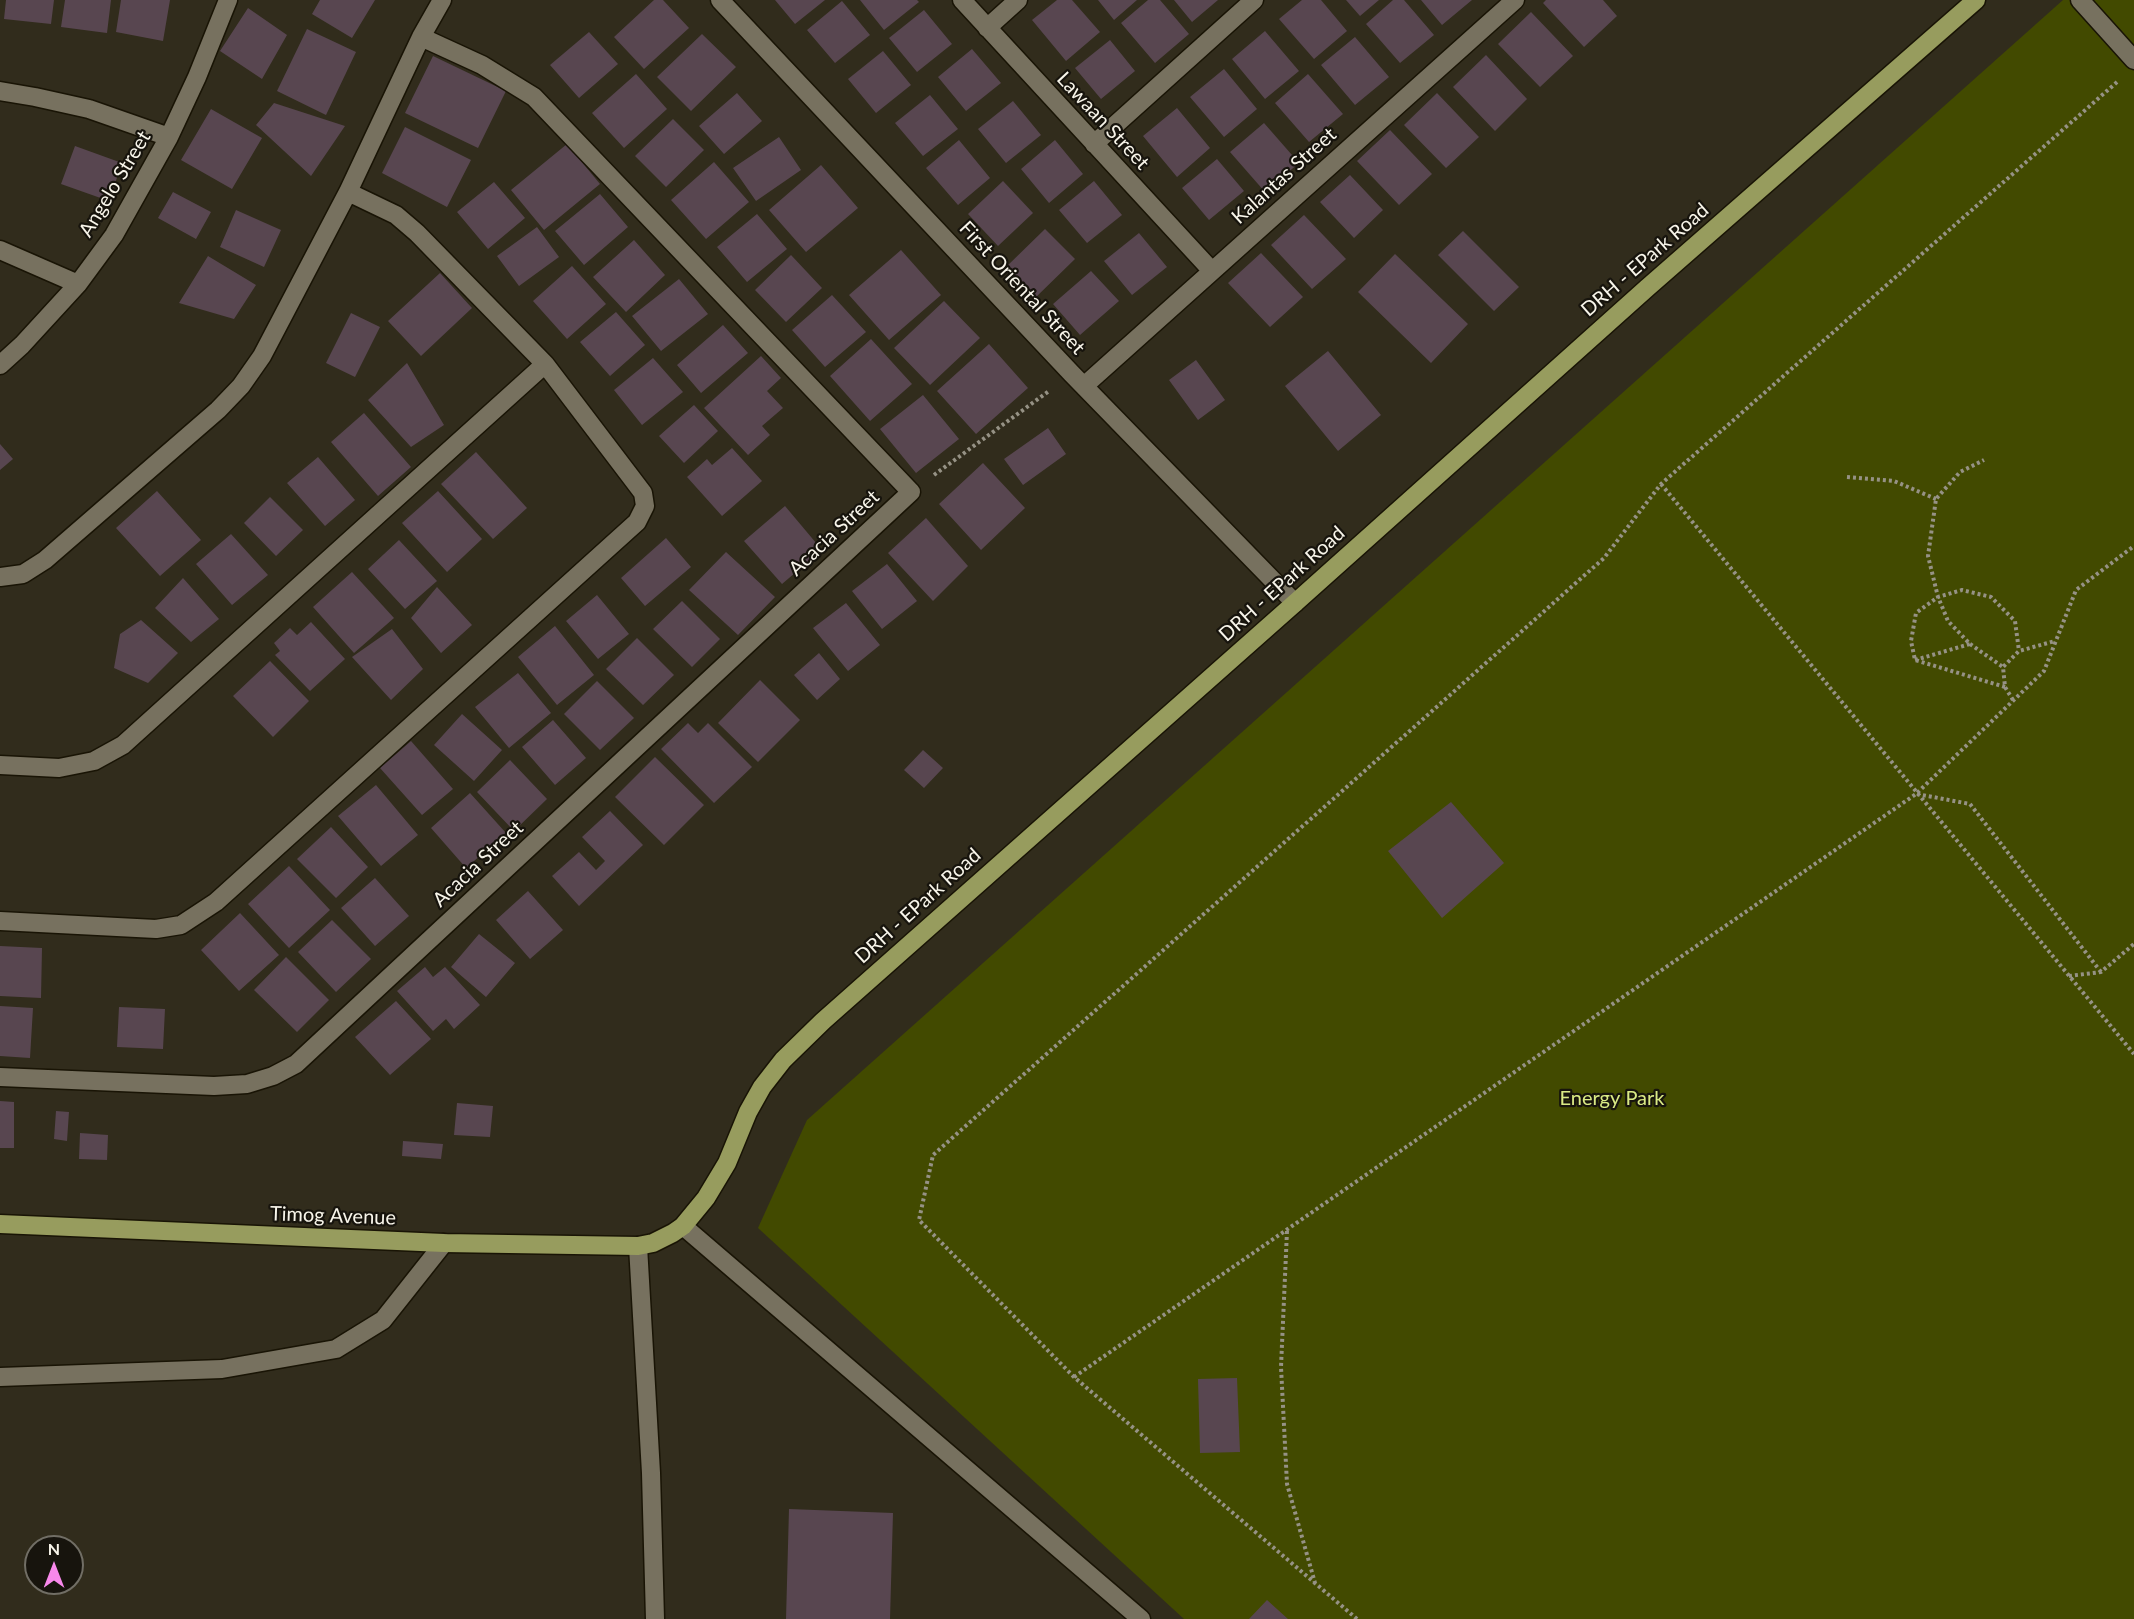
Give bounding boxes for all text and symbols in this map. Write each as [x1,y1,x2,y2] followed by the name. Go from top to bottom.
[1052,67,1154,175] street label: Lawaan Street
[1227,123,1341,229] street label: Kalantas Street
[74,127,156,241] street label: Angelo Street
[1576,198,1714,322] street label: DRH - EPark Road
[954,216,1090,360] street label: First Oriental Street
[784,485,884,581] street label: Acacia Street
[1214,521,1350,647] street label: DRH - EPark Road
[428,816,528,912] street label: Acacia Street
[850,843,986,969] street label: DRH - EPark Road
[1560,1087,1664,1111] park label: Energy Park
[270,1202,396,1230] street label: Timog Avenue
[24,1535,84,1595] north arrow
[48,1539,60,1558] text: N

